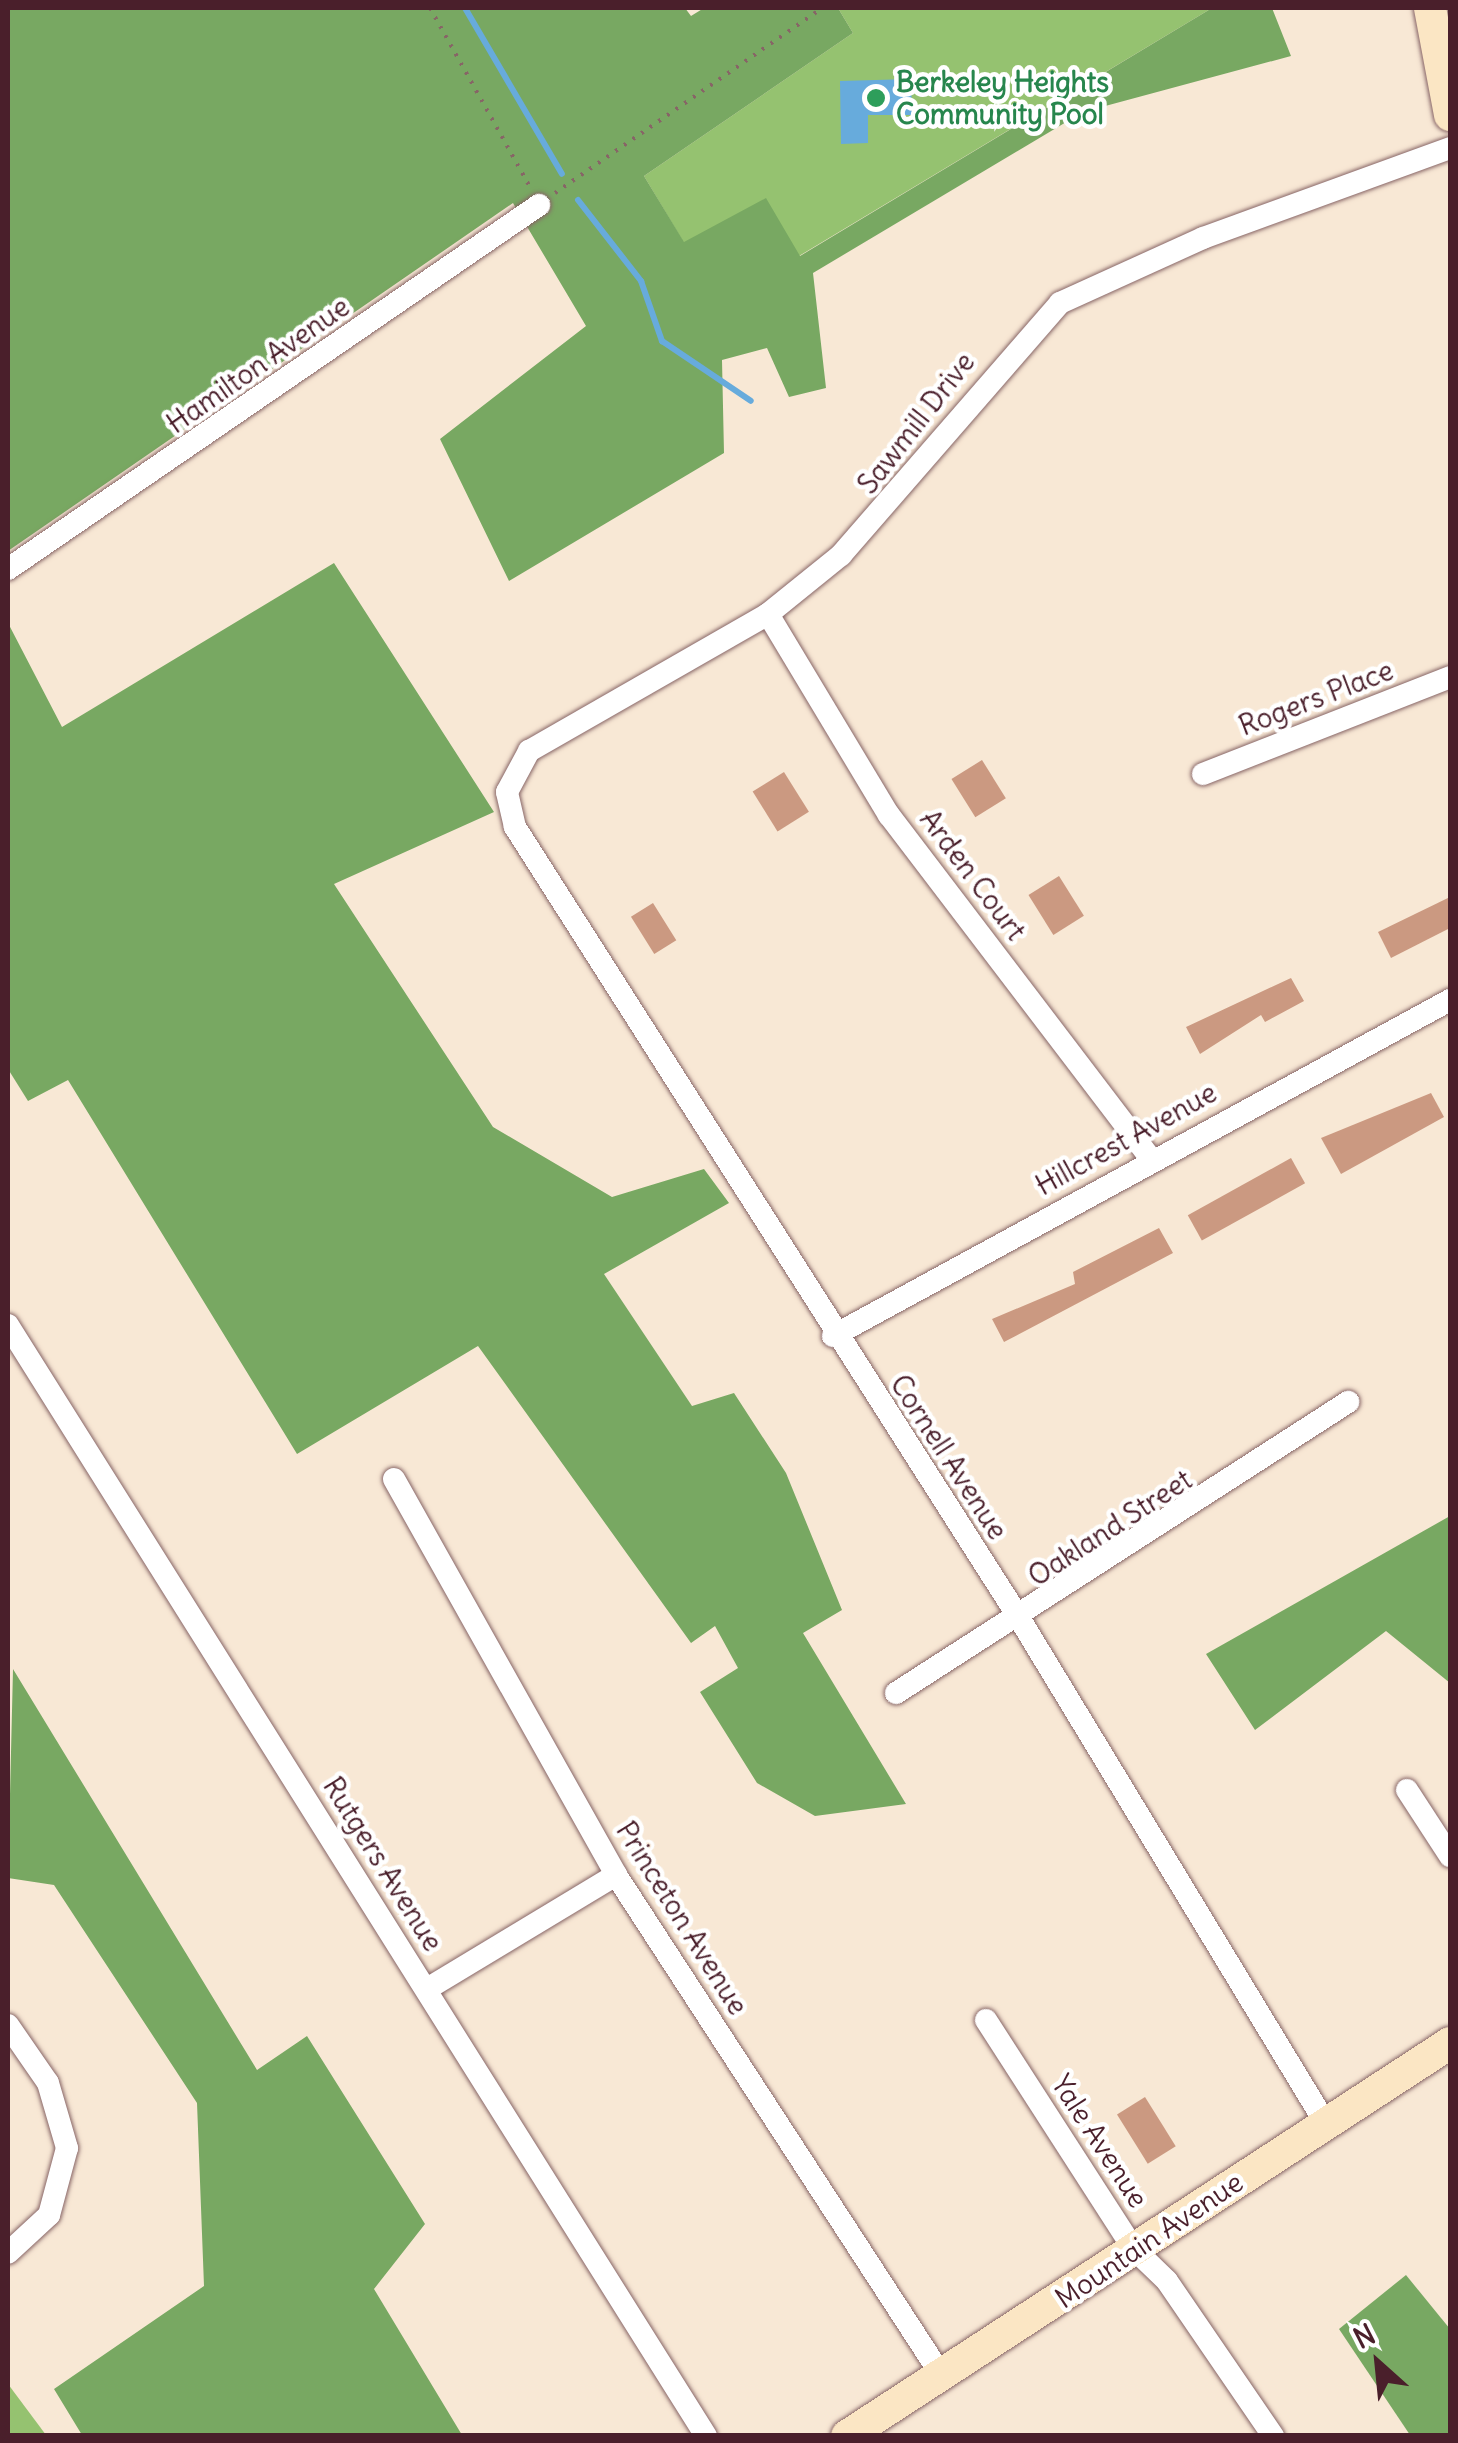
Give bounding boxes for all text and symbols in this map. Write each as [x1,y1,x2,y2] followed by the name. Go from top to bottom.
[896,65,1109,131] place label: Berkeley Heights Community Pool
[865,87,887,109] marker: Berkeley Heights Community Pool
[160,290,356,440] street label: Hamilton Avenue
[850,346,982,500] street label: Sawmill Drive
[1234,653,1398,743] street label: Rogers Place
[913,803,1033,947] street label: Arden Court
[1030,1075,1222,1203] street label: Hillcrest Avenue
[883,1368,1015,1546] street label: Cornell Avenue
[1022,1463,1198,1593] street label: Oakland Street
[316,1771,450,1957] street label: Rutgers Avenue
[609,1815,755,2021] street label: Princeton Avenue
[1045,2068,1155,2214] street label: Yale Avenue
[1049,2165,1249,2315] street label: Mountain Avenue
[1328,2313,1428,2413] north arrow
[1348,2316,1381,2357] text: N

